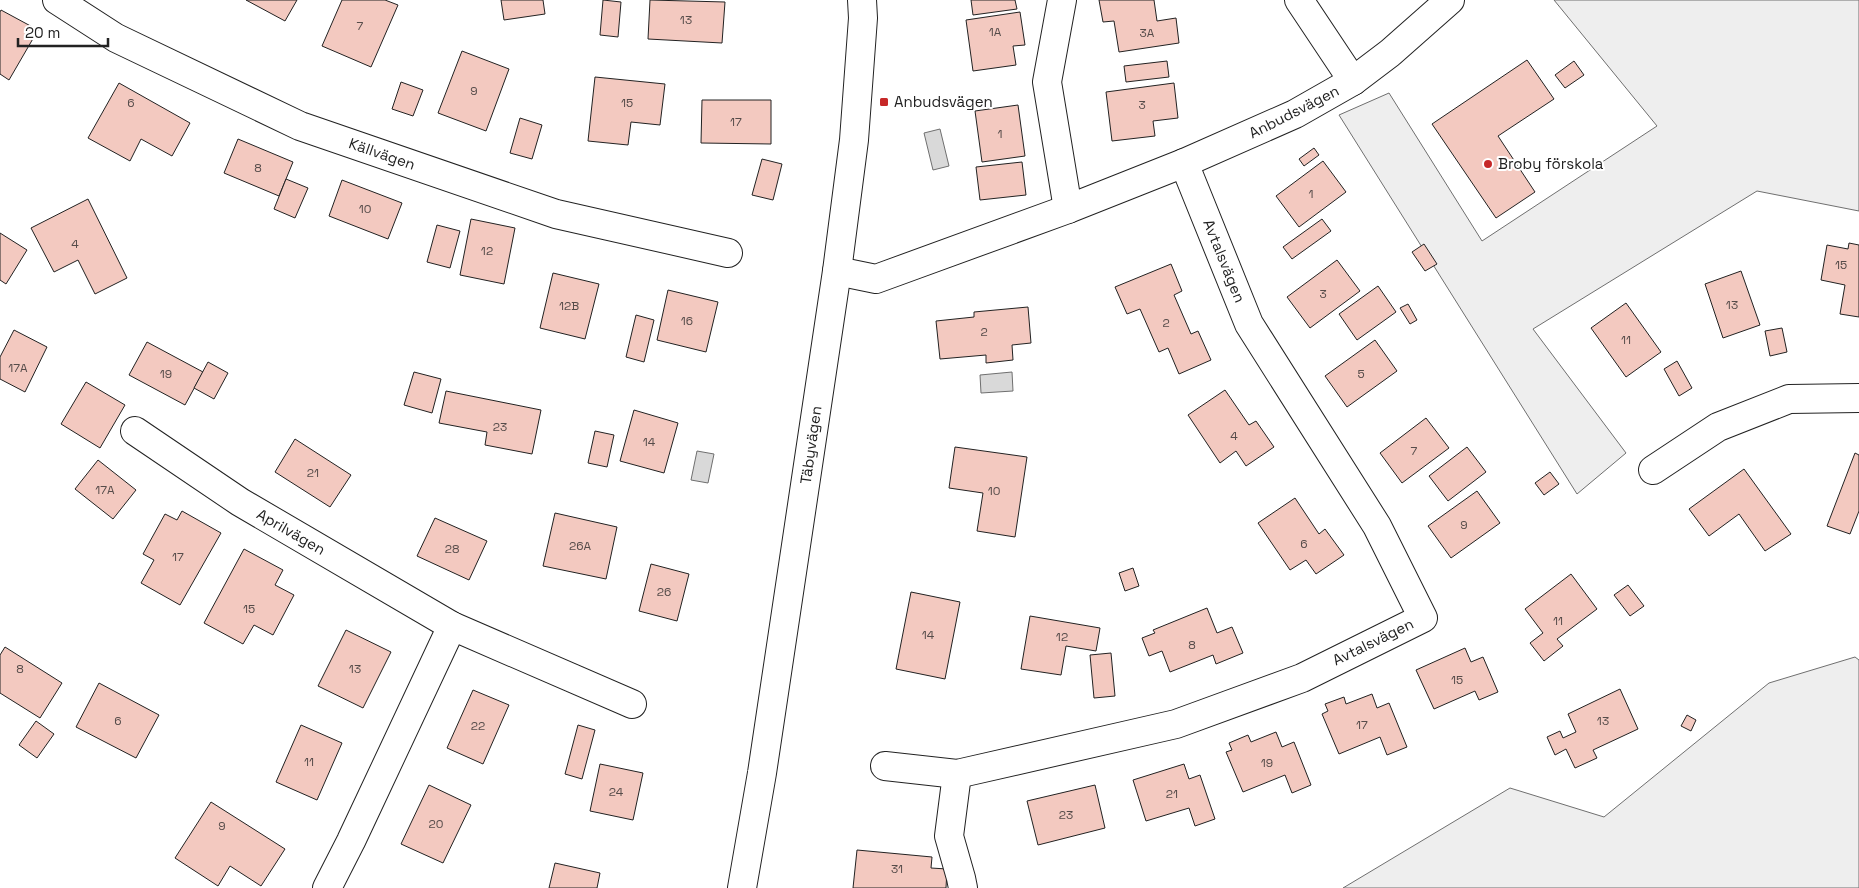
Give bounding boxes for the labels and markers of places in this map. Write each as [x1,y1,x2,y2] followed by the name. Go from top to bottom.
[894,92,993,111] place label: Anbudsvägen
[878,96,890,108] marker: Anbudsvägen
[1498,154,1604,173] place label: Broby förskola
[1482,158,1494,170] marker: Broby förskola

